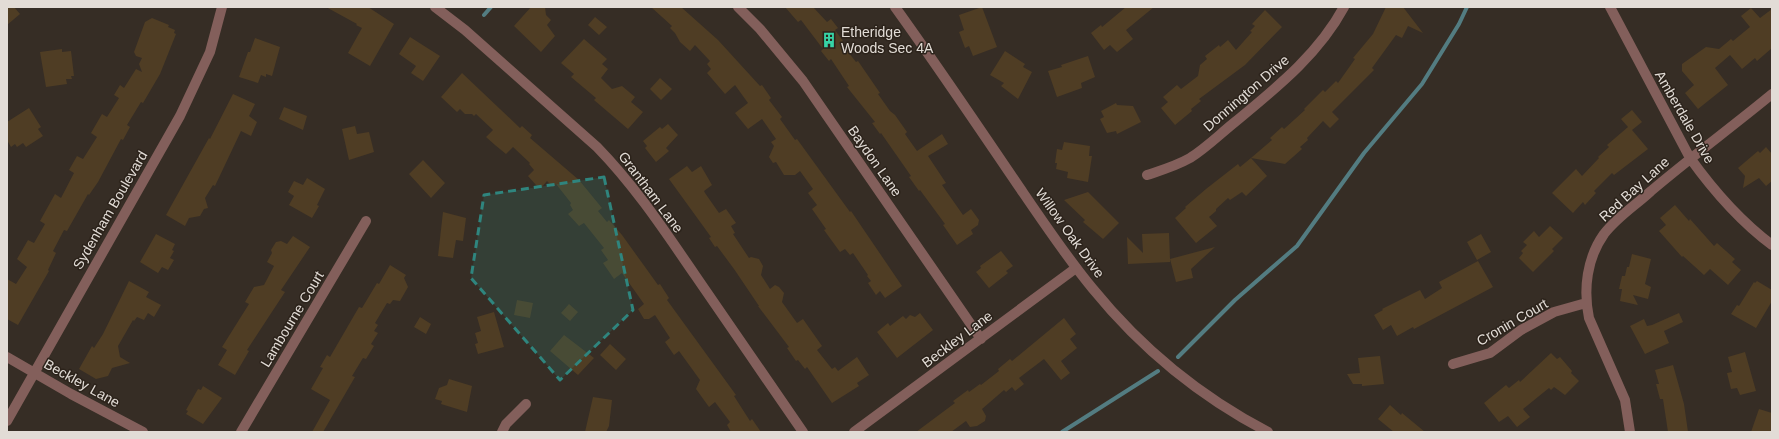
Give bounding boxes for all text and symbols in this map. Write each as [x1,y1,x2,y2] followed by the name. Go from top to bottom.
[841,24,934,56] place label: Etheridge Woods Sec 4A
[820,31,838,49] building icon: Etheridge Woods Sec 4A
[1200,51,1292,135] street label: Donnington Drive
[1652,68,1718,166] street label: Amberdale Drive
[845,123,905,200] street label: Baydon Lane
[70,148,150,272] street label: Sydenham Boulevard
[615,148,687,236] street label: Grantham Lane
[1596,153,1672,225] street label: Red Bay Lane
[1032,185,1108,281] street label: Willow Oak Drive
[257,268,327,370] street label: Lambourne Court
[1474,295,1550,349] street label: Cronin Court
[919,307,996,371] street label: Beckley Lane
[41,356,123,410] street label: Beckley Lane

